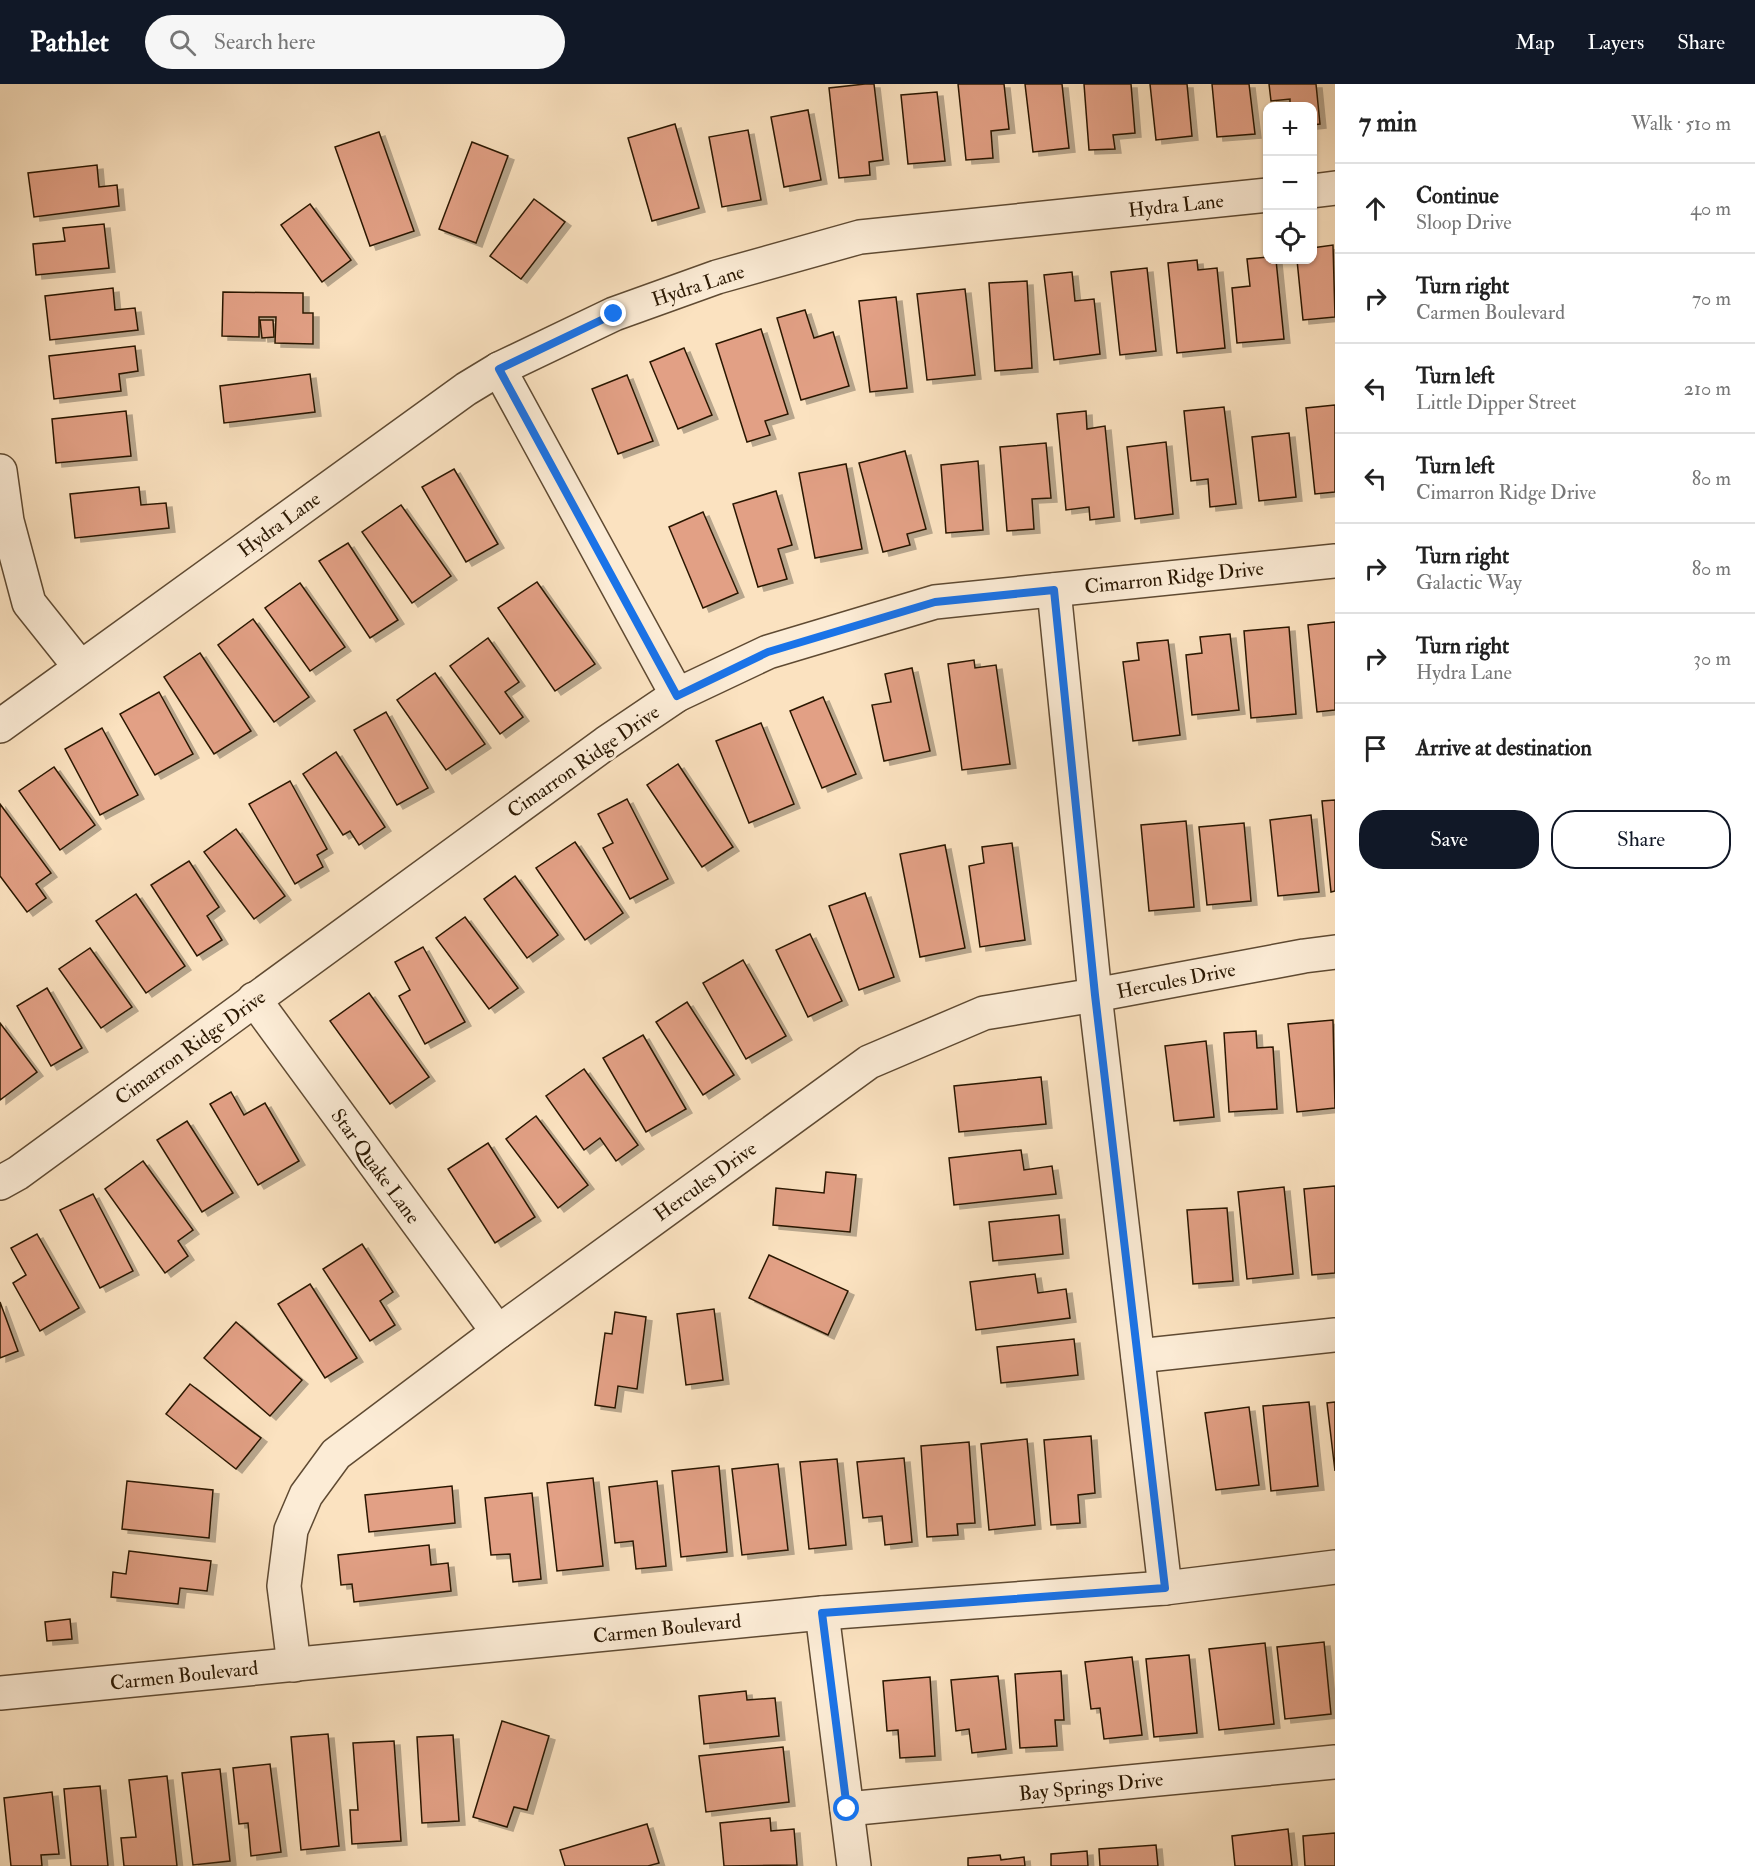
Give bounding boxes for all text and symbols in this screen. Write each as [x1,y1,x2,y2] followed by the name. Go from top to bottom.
[145,15,565,69] search box
[30,25,109,60] text: Pathlet
[166,26,199,59] icon: search
[214,28,316,56] text: Search here
[1515,29,1555,56] text: Map
[1588,29,1644,56] text: Layers
[1677,29,1725,56] text: Share
[1263,102,1317,264] map controls
[1263,102,1317,156] button: +
[1359,107,1417,139] text: 7 min
[1631,111,1731,136] text: Walk · 510 m
[1263,156,1317,210] button: −
[1416,182,1499,210] text: Continue
[1127,188,1225,223] street label: Hydra Lane
[1359,192,1392,225] icon: ahead
[1690,196,1731,221] text: 40 m
[1263,210,1317,264] button: locate
[1416,210,1512,235] text: Sloop Drive
[649,259,748,312] street label: Hydra Lane
[1416,272,1509,300] text: Turn right
[1359,282,1392,315] icon: right
[1692,286,1731,311] text: 70 m
[600,300,626,326] route end
[1416,300,1565,325] text: Carmen Boulevard
[1416,362,1495,390] text: Turn left
[1359,372,1392,405] icon: left
[1684,376,1731,401] text: 210 m
[1416,390,1576,415] text: Little Dipper Street
[1416,452,1495,480] text: Turn left
[1359,462,1392,495] icon: left
[1692,466,1731,491] text: 80 m
[1416,480,1596,505] text: Cimarron Ridge Drive
[233,486,325,563] street label: Hydra Lane
[1416,542,1509,570] text: Turn right
[1359,552,1392,585] icon: right
[1083,556,1265,599] street label: Cimarron Ridge Drive
[1692,556,1731,581] text: 80 m
[1416,570,1522,595] text: Galactic Way
[1416,632,1509,660] text: Turn right
[1359,642,1392,675] icon: right
[1693,646,1731,671] text: 30 m
[1416,660,1512,685] text: Hydra Lane
[502,700,664,823] street label: Cimarron Ridge Drive
[1359,732,1392,765] icon: arrive
[1416,734,1592,762] text: Arrive at destination
[1359,810,1539,869] button: Save
[1551,810,1731,869] button: Share
[1115,957,1238,1004] street label: Hercules Drive
[110,984,271,1110] street label: Cimarron Ridge Drive
[325,1104,426,1229] street label: Star Quake Lane
[649,1136,761,1227] street label: Hercules Drive
[592,1608,743,1649] street label: Carmen Boulevard
[109,1655,260,1696] street label: Carmen Boulevard
[1018,1766,1165,1808] street label: Bay Springs Drive
[833,1795,859,1821] route start

